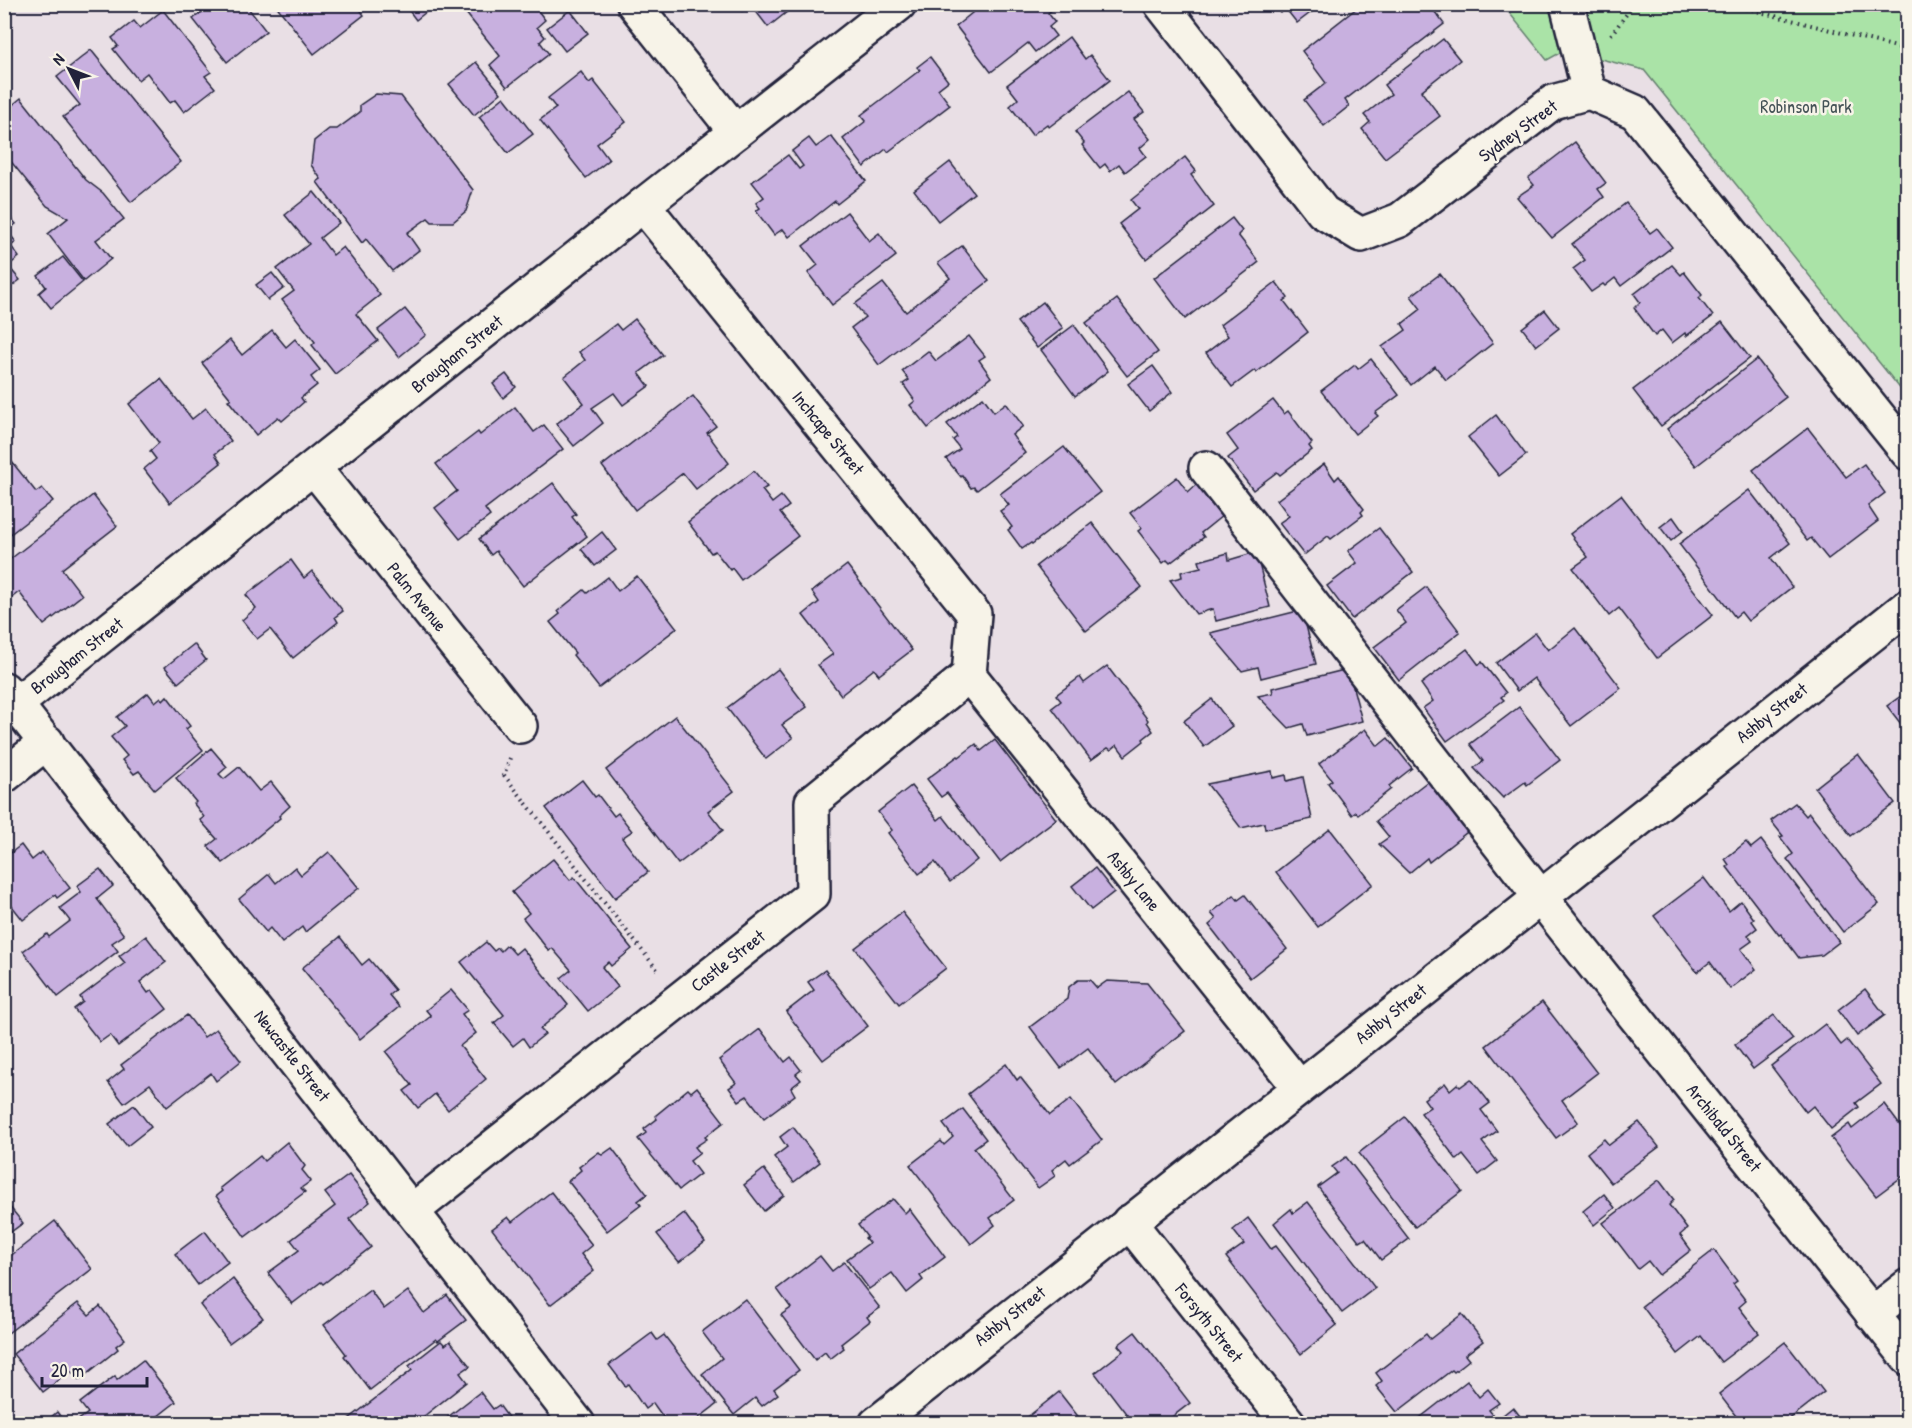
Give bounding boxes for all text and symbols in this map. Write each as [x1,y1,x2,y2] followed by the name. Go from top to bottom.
[39,39,99,99] north arrow
[47,48,69,69] text: N
[1473,93,1563,168] street label: Sydney Street
[1760,94,1852,119] park label: Robinson Park
[406,308,508,398] street label: Brougham Street
[787,385,871,481] street label: Inchcape Street
[382,557,453,637] street label: Palm Avenue
[25,611,129,700] street label: Brougham Street
[1731,676,1813,748] street label: Ashby Street
[1102,845,1167,916] street label: Ashby Lane
[685,923,771,998] street label: Castle Street
[1350,977,1432,1049] street label: Ashby Street
[249,1005,337,1107] street label: Newcastle Street
[1681,1078,1768,1178] street label: Archibald Street
[1169,1277,1250,1368] street label: Forsyth Street
[969,1279,1051,1351] street label: Ashby Street
[42,1350,147,1388] scale bar
[51,1358,84,1383] text: 20 m

